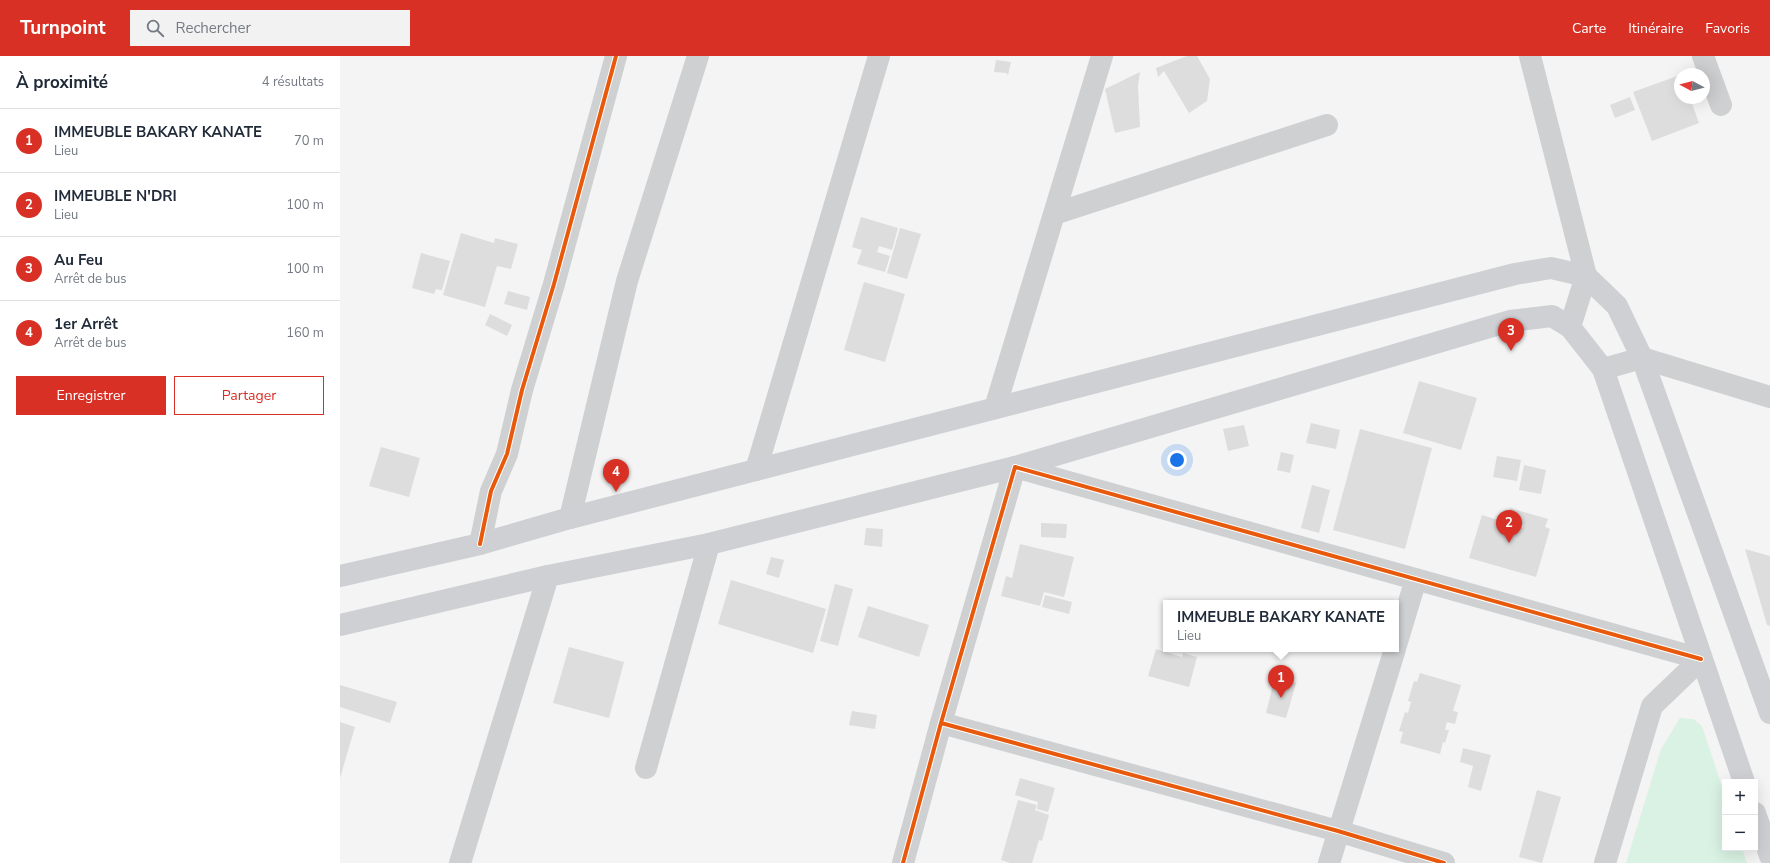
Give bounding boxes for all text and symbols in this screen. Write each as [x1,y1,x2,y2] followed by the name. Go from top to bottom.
[130,10,410,46] search box
[20,15,106,41] text: Turnpoint
[144,17,166,39] icon: search
[176,18,251,38] text: Rechercher
[1572,19,1606,38] text: Carte
[1628,19,1683,38] text: Itinéraire
[1705,19,1750,38] text: Favoris
[1674,68,1710,104] north arrow
[16,71,108,94] text: À proximité
[262,73,324,91] text: 4 résultats
[54,122,262,142] text: IMMEUBLE BAKARY KANATE
[25,132,33,150] text: 1
[294,132,324,150] text: 70 m
[54,142,78,160] text: Lieu
[54,186,177,206] text: IMMEUBLE N'DRI
[25,196,33,214] text: 2
[286,196,324,214] text: 100 m
[54,206,78,224] text: Lieu
[54,250,103,270] text: Au Feu
[25,260,33,278] text: 3
[286,260,324,278] text: 100 m
[54,270,126,288] text: Arrêt de bus
[54,314,118,334] text: 1er Arrêt
[1498,318,1524,351] pin: 3
[25,324,33,342] text: 4
[286,324,324,342] text: 160 m
[54,334,126,352] text: Arrêt de bus
[16,376,166,415] button: Enregistrer
[174,376,324,415] button: Partager
[1167,450,1187,470] your location
[603,459,629,492] pin: 4
[1496,510,1522,543] pin: 2
[1163,600,1399,652] popup
[1177,607,1385,627] text: IMMEUBLE BAKARY KANATE
[1177,627,1201,645] text: Lieu
[1268,665,1294,698] pin: 1
[1722,779,1758,851] map controls
[1722,779,1758,815] button: +
[1722,815,1758,851] button: −

